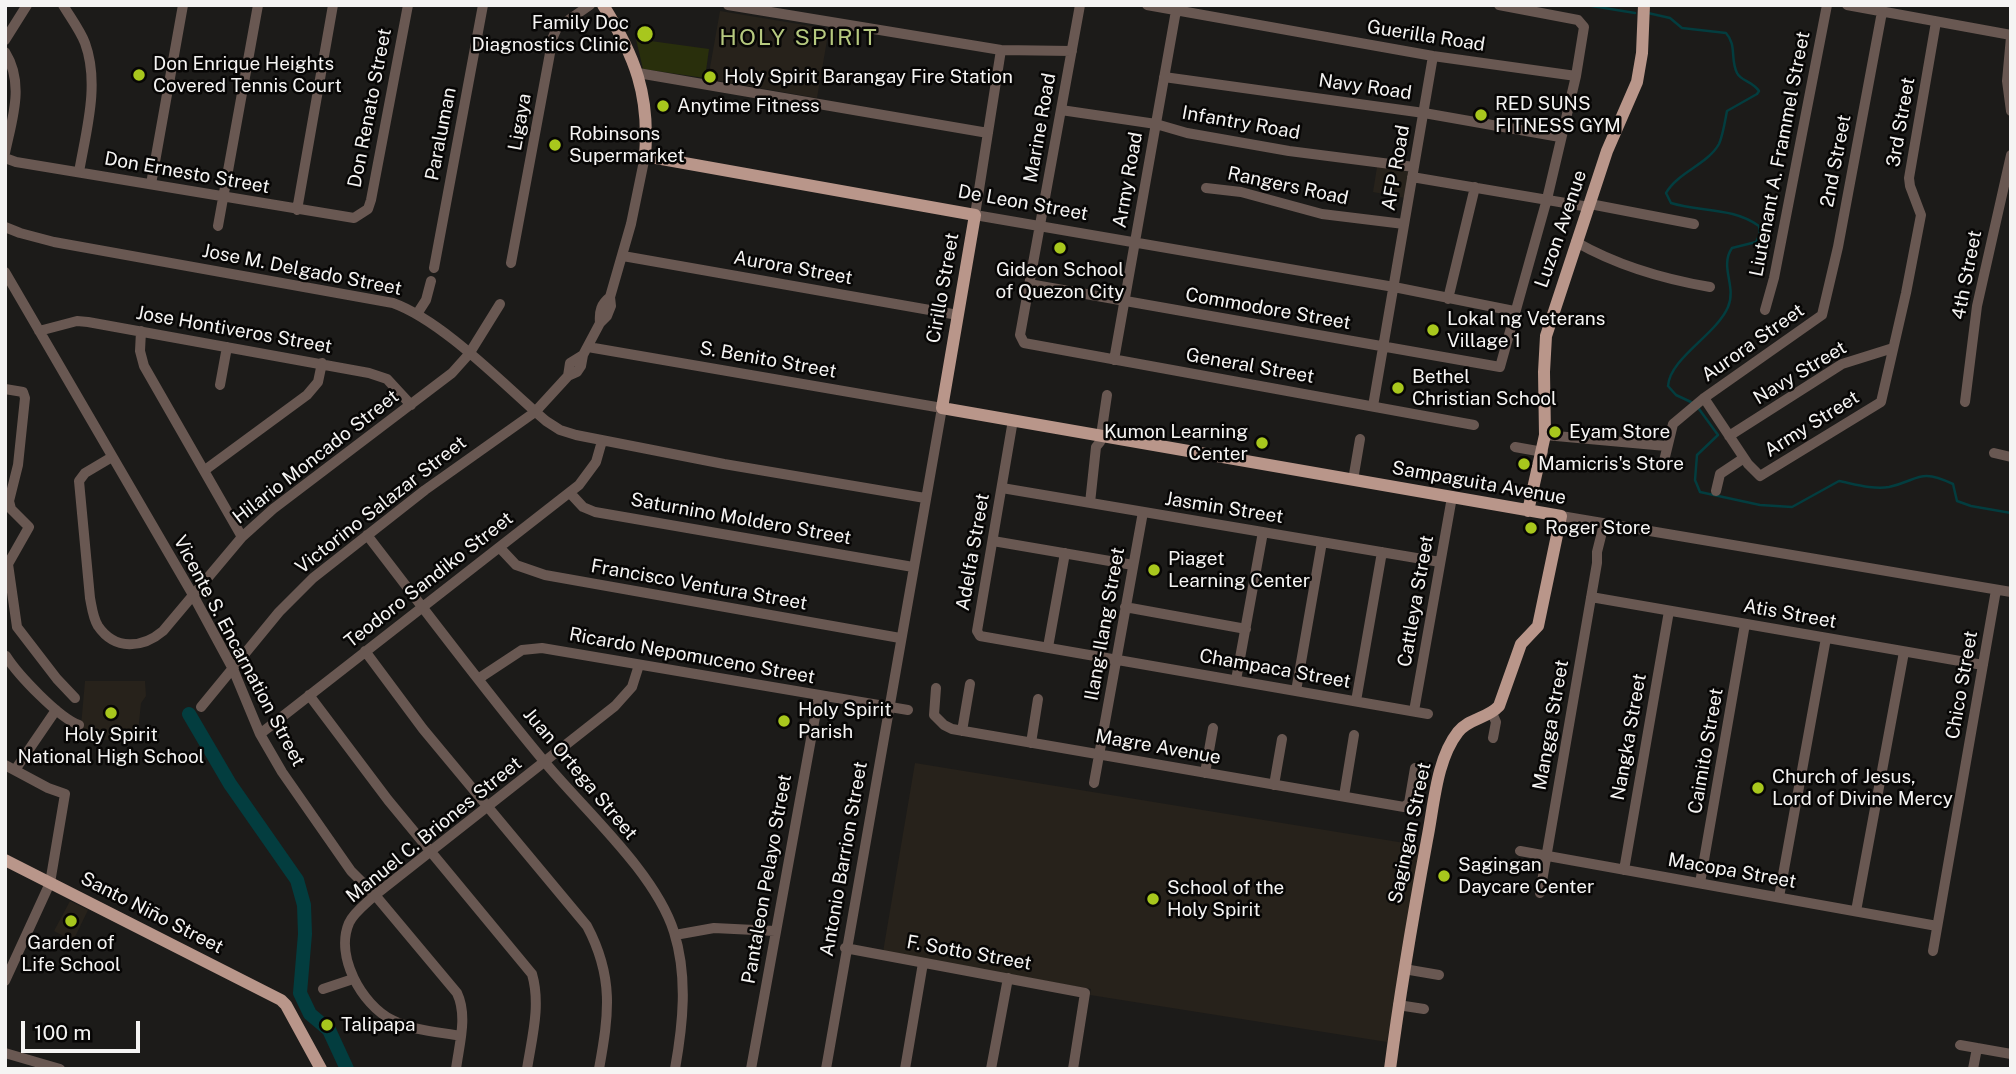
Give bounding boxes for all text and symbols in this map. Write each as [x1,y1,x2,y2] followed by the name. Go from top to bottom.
[472,12,629,56] place label: Family Doc Diagnostics Clinic
[1365,15,1487,57] street label: Guerilla Road
[635,24,655,44] marker: Family Doc Diagnostics Clinic
[721,24,877,52] district label: HOLY SPIRIT
[343,26,397,190] street label: Don Renato Street
[1745,29,1815,279] street label: Liutenant A. Frammel Street
[153,53,342,97] place label: Don Enrique Heights Covered Tennis Court
[724,66,1013,88] place label: Holy Spirit Barangay Fire Station
[131,67,147,83] marker: Don Enrique Heights Covered Tennis Court
[702,69,718,85] marker: Holy Spirit Barangay Fire Station
[1317,69,1413,105] street label: Navy Road
[1019,71,1061,185] street label: Marine Road
[1882,75,1920,169] street label: 3rd Street
[421,85,461,183] street label: Paraluman
[504,92,536,152] street label: Ligaya
[1495,93,1621,137] place label: RED SUNS FITNESS GYM
[677,95,820,117] place label: Anytime Fitness
[655,98,671,114] marker: Anytime Fitness
[1180,101,1302,145] street label: Infantry Road
[1473,107,1489,123] marker: RED SUNS FITNESS GYM
[1816,113,1856,209] street label: 2nd Street
[569,123,685,167] place label: Robinsons Supermarket
[1377,123,1415,213] street label: AFP Road
[1108,130,1148,230] street label: Army Road
[547,137,563,153] marker: Robinsons Supermarket
[103,147,271,199] street label: Don Ernesto Street
[1225,162,1351,210] street label: Rangers Road
[1530,167,1592,291] street label: Luzon Avenue
[956,180,1090,226] street label: De Leon Street
[1947,228,1987,322] street label: 4th Street
[922,231,964,345] street label: Cirillo Street
[200,239,404,301] street label: Jose M. Delgado Street
[1052,240,1068,256] marker: Gideon School of Quezon City
[732,246,854,290] street label: Aurora Street
[995,259,1125,303] place label: Gideon School of Quezon City
[1183,283,1353,335] street label: Commodore Street
[1697,299,1809,387] street label: Aurora Street
[134,302,334,358] street label: Jose Hontiveros Street
[1447,308,1605,352] place label: Lokal ng Veterans Village 1
[1425,322,1441,338] marker: Lokal ng Veterans Village 1
[1749,336,1851,410] street label: Navy Street
[698,337,838,383] street label: S. Benito Street
[1184,343,1316,389] street label: General Street
[1412,366,1557,410] place label: Bethel Christian School
[1390,380,1406,396] marker: Bethel Christian School
[228,385,404,529] street label: Hilario Moncado Street
[1760,386,1864,462] street label: Army Street
[1104,421,1248,465] place label: Kumon Learning Center
[1569,421,1670,443] place label: Eyam Store
[1547,424,1563,440] marker: Eyam Store
[291,431,471,579] street label: Victorino Salazar Street
[1254,435,1270,451] marker: Kumon Learning Center
[1538,453,1684,475] place label: Mamicris's Store
[1390,456,1568,510] street label: Sampaguita Avenue
[1516,456,1532,472] marker: Mamicris's Store
[1163,487,1285,529] street label: Jasmin Street
[629,488,853,550] street label: Saturnino Moldero Street
[951,491,995,613] street label: Adelfa Street
[340,507,518,653] street label: Teodoro Sandiko Street
[1545,517,1651,539] place label: Roger Store
[1523,520,1539,536] marker: Roger Store
[168,532,310,770] street label: Vicente S. Encarnation Street
[1393,533,1439,669] street label: Cattleya Street
[1080,546,1130,702] street label: Ilang-Ilang Street
[1168,548,1310,592] place label: Piaget Learning Center
[589,555,809,615] street label: Francisco Ventura Street
[1146,562,1162,578] marker: Piaget Learning Center
[1742,595,1838,633] street label: Atis Street
[567,623,817,689] street label: Ricardo Nepomuceno Street
[1941,629,1983,741] street label: Chico Street
[1197,644,1353,694] street label: Champaca Street
[1528,658,1574,792] street label: Mangga Street
[1607,672,1651,802] street label: Nangka Street
[1684,686,1728,816] street label: Caimito Street
[798,699,892,743] place label: Holy Spirit Parish
[518,703,642,845] street label: Juan Ortega Street
[103,705,119,721] marker: Holy Spirit National High School
[776,713,792,729] marker: Holy Spirit Parish
[18,724,204,768] place label: Holy Spirit National High School
[1093,725,1223,769] street label: Magre Avenue
[342,752,526,908] street label: Manuel C. Briones Street
[816,760,872,958] street label: Antonio Barrion Street
[1384,760,1436,906] street label: Sagingan Street
[1772,766,1953,810] place label: Church of Jesus, Lord of Divine Mercy
[737,772,797,986] street label: Pantaleon Pelayo Street
[1750,780,1766,796] marker: Church of Jesus, Lord of Divine Mercy
[1666,848,1798,894] street label: Macopa Street
[1458,854,1594,898] place label: Sagingan Daycare Center
[77,867,227,959] street label: Santo Niño Street
[1436,868,1452,884] marker: Sagingan Daycare Center
[1167,877,1284,921] place label: School of the Holy Spirit
[1145,891,1161,907] marker: School of the Holy Spirit
[63,913,79,929] marker: Garden of Life School
[905,931,1033,975] street label: F. Sotto Street
[21,932,121,976] place label: Garden of Life School
[24,1007,144,1052] scale bar
[341,1014,416,1036] place label: Talipapa
[319,1017,335,1033] marker: Talipapa
[34,1020,91,1045] text: 100 m

